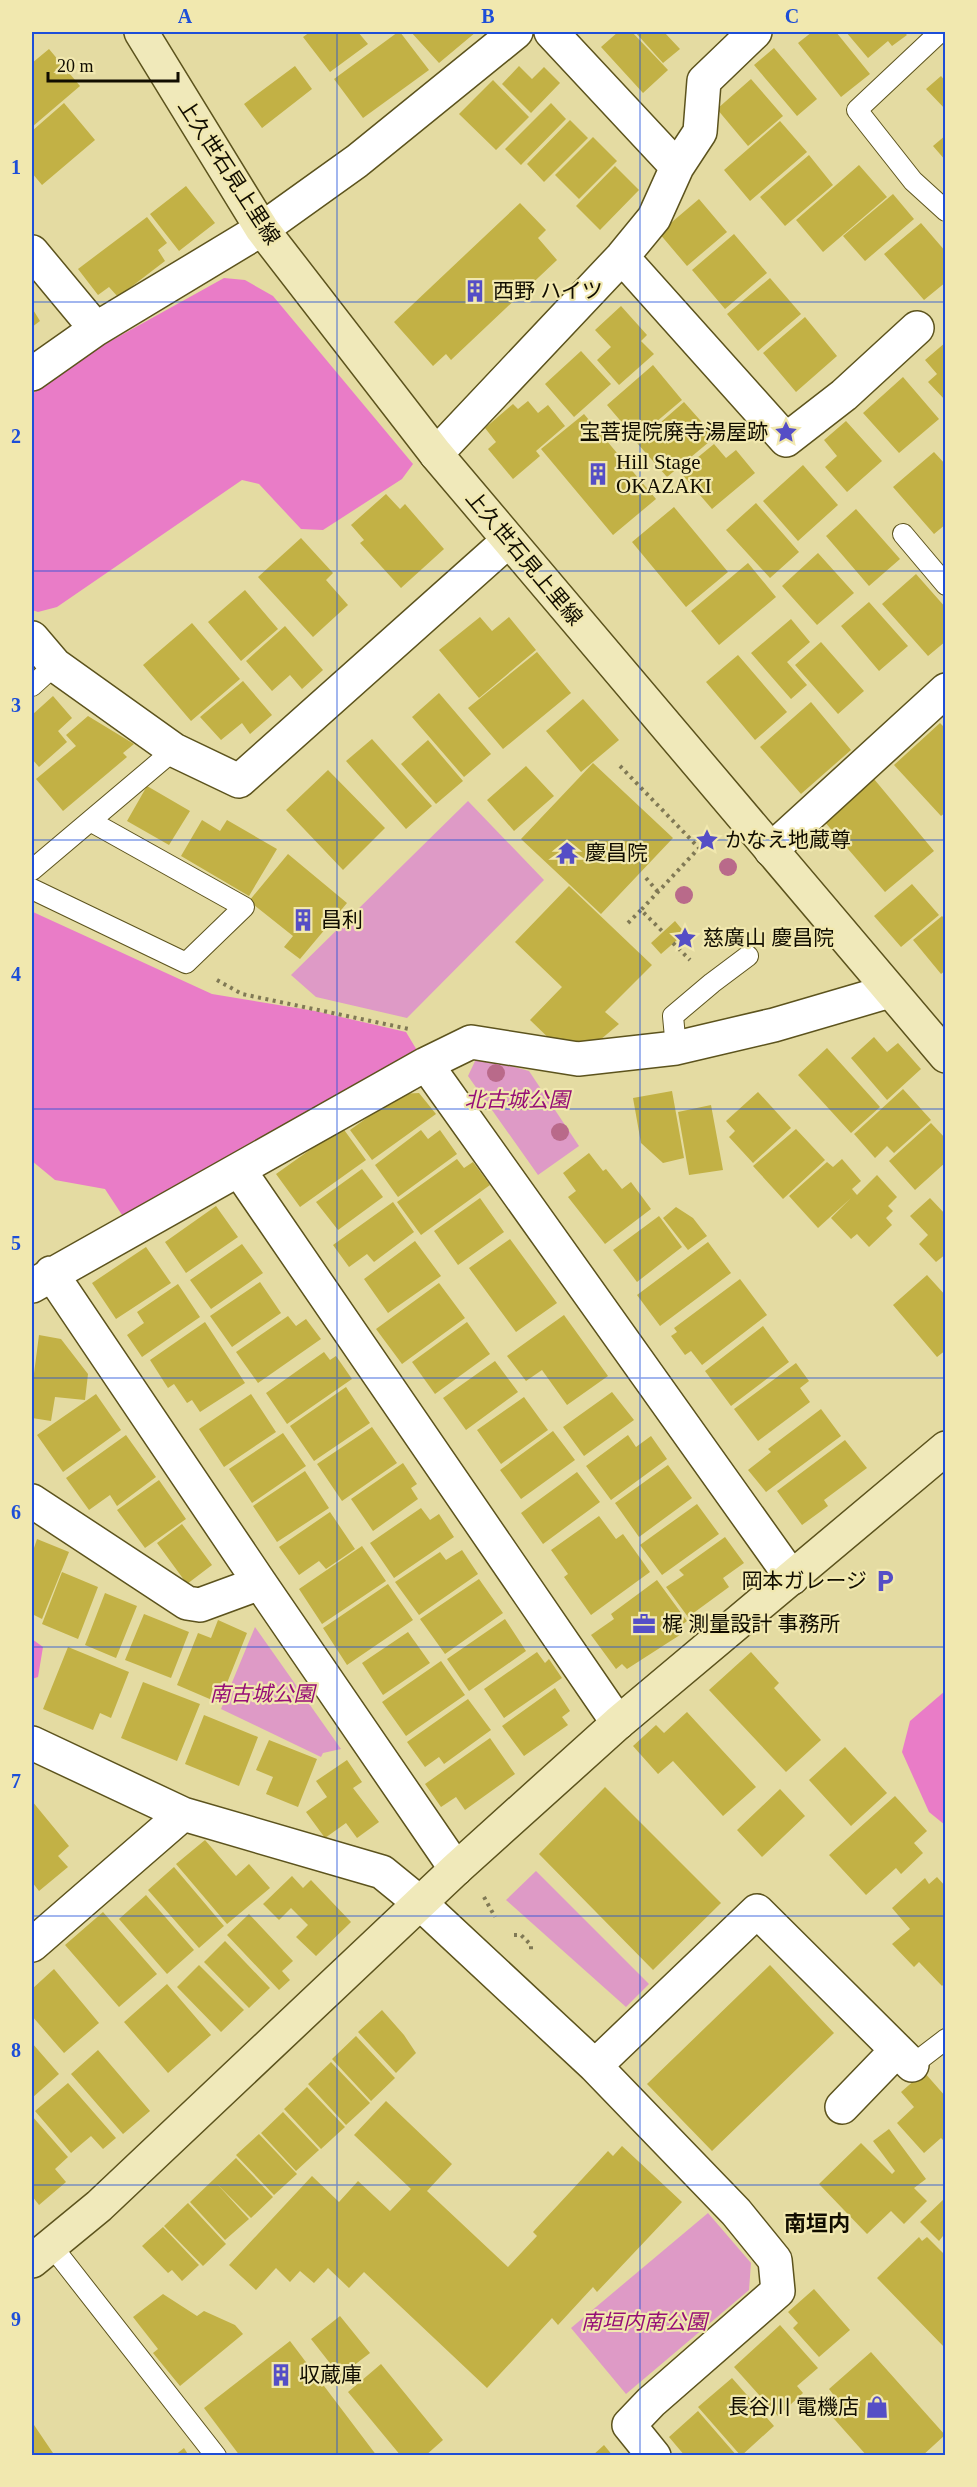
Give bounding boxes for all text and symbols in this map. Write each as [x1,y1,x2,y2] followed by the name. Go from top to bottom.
[178,5,193,27] text: A
[481,5,495,27] text: B
[785,5,799,27] text: C
[48,45,178,83] scale bar
[57,56,94,76] text: 20 m
[173,95,285,249] street label: 上久世石見上里線
[11,156,21,178] text: 1
[462,278,488,304] building icon: 西野 ハイツ
[493,279,603,303] place label: 西野 ハイツ
[773,419,799,445] place icon: 宝菩提院廃寺湯屋跡
[579,420,768,444] place label: 宝菩提院廃寺湯屋跡
[11,425,21,447] text: 2
[616,450,712,498] place label: Hill Stage OKAZAKI
[585,461,611,487] building icon: Hill Stage OKAZAKI
[461,486,587,630] street label: 上久世石見上里線
[11,694,21,716] text: 3
[694,827,720,853] place icon: かなえ地蔵尊
[725,828,851,852] place label: かなえ地蔵尊
[554,840,580,866] temple icon: 慶昌院
[585,841,648,865] place label: 慶昌院
[290,907,316,933] building icon: 昌利
[321,908,363,932] place label: 昌利
[672,925,698,951] place icon: 慈廣山 慶昌院
[703,926,834,950] place label: 慈廣山 慶昌院
[11,963,21,985] text: 4
[465,1088,572,1112] park label: 北古城公園
[11,1232,21,1254] text: 5
[11,1501,21,1523] text: 6
[872,1568,898,1594] parking icon: 岡本ガレージ
[741,1569,867,1593] place label: 岡本ガレージ
[631,1611,657,1637] office icon: 梶 測量設計 事務所
[662,1612,841,1636] place label: 梶 測量設計 事務所
[210,1682,317,1706] park label: 南古城公園
[11,1770,21,1792] text: 7
[11,2039,21,2061] text: 8
[784,2211,850,2236] district label: 南垣内
[11,2308,21,2330] text: 9
[581,2310,710,2334] park label: 南垣内南公園
[268,2362,294,2388] building icon: 収蔵庫
[299,2363,362,2387] place label: 収蔵庫
[864,2394,890,2420] shop icon: 長谷川 電機店
[728,2395,859,2419] place label: 長谷川 電機店

